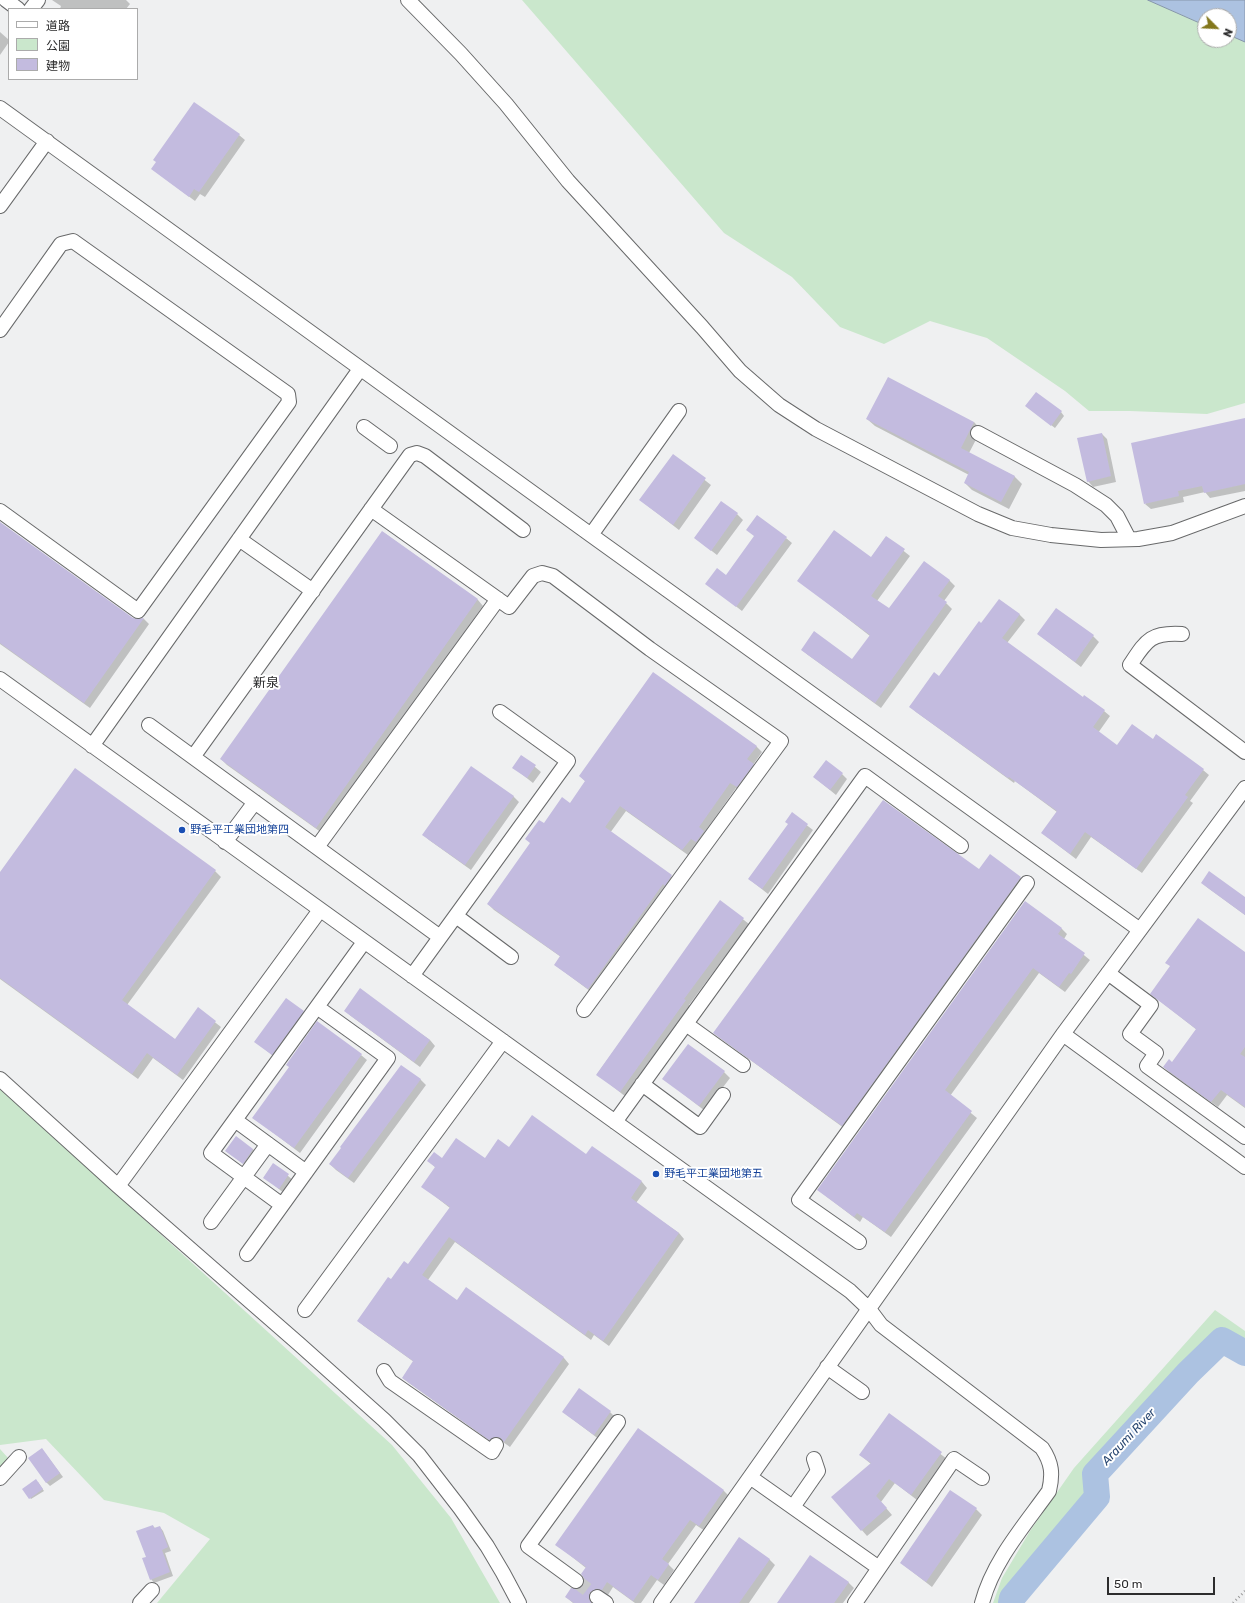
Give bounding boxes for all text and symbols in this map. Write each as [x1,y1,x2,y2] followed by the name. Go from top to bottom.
[8,8,138,80] legend
[1197,8,1237,48] north arrow
[46,19,70,33] text: 道路
[1220,26,1235,39] text: N
[46,39,70,53] text: 公園
[46,59,70,73] text: 建物
[253,675,279,691] district label: 新泉
[190,823,289,837] place label: 野毛平工業団地第四
[177,825,187,835] marker: 野毛平工業団地第四
[664,1167,763,1181] place label: 野毛平工業団地第五
[651,1169,661,1179] marker: 野毛平工業団地第五
[1099,1406,1159,1468] water label: Araumi River
[1109,1569,1217,1595] scale bar
[1114,1577,1142,1591] text: 50 m

